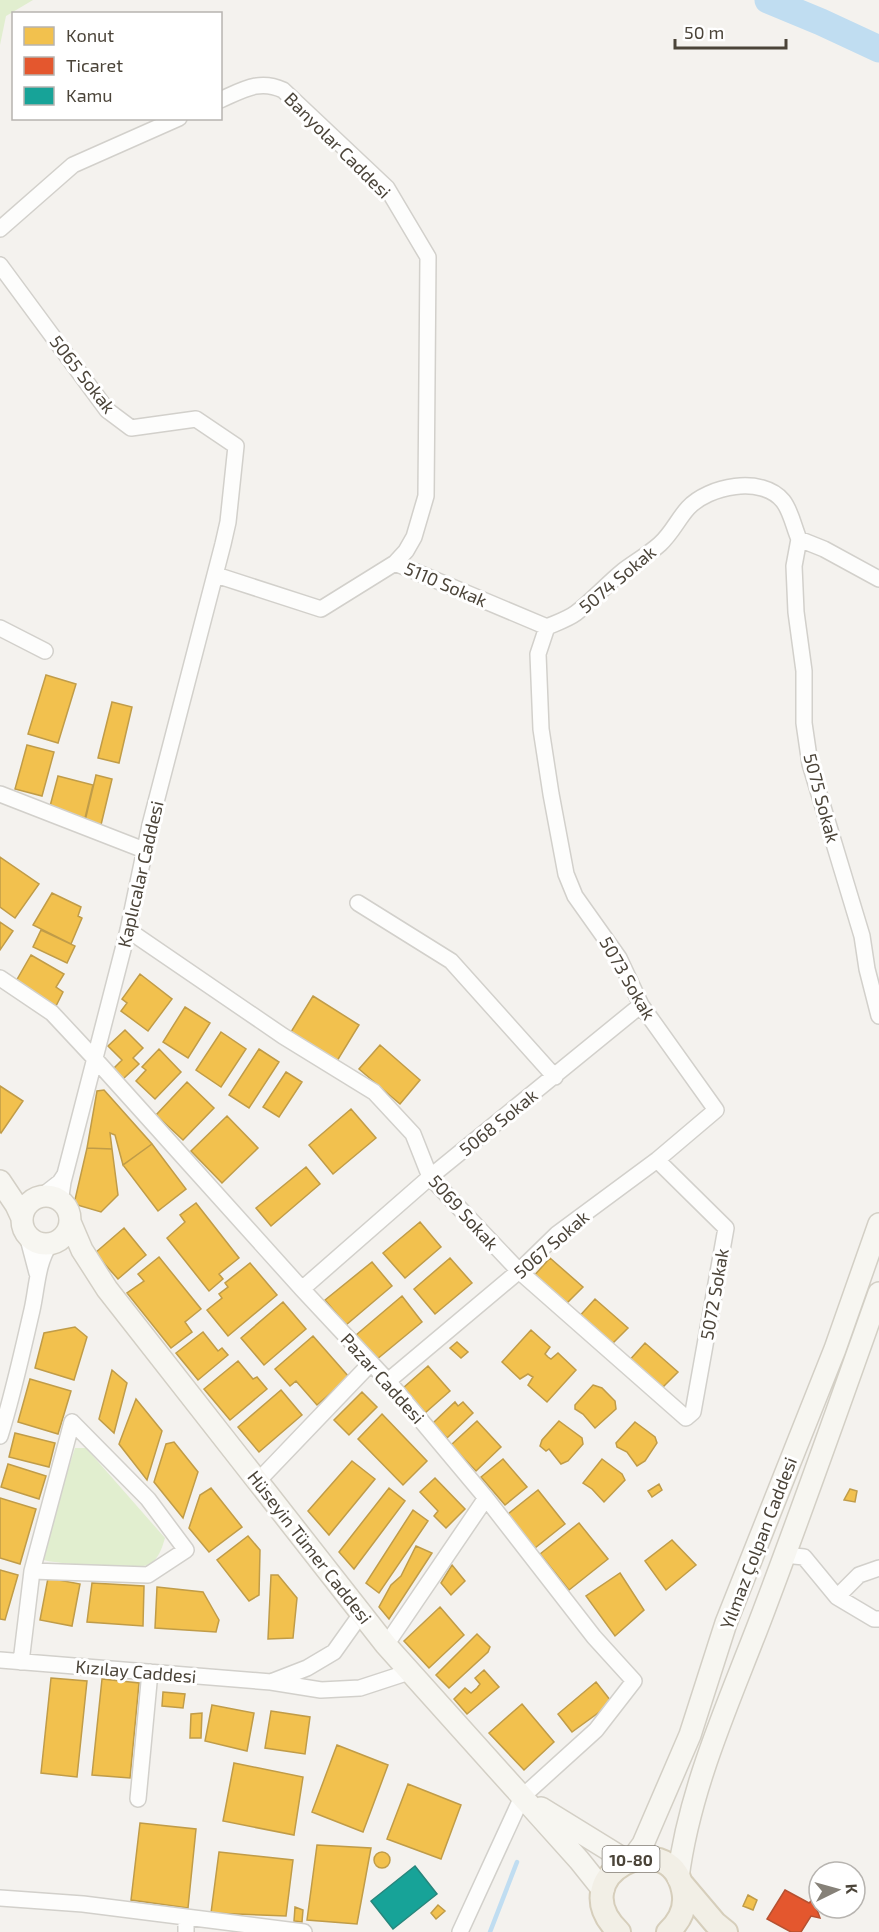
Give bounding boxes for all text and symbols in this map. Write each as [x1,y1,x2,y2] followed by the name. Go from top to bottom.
[12,12,222,120] legend
[675,12,786,50] scale bar
[684,21,724,43] text: 50 m
[66,24,114,46] text: Konut
[66,54,123,76] text: Ticaret
[66,84,113,106] text: Kamu
[280,87,396,203] street label: Banyolar Caddesi
[46,331,120,417] street label: 5065 Sokak
[574,541,660,617] street label: 5074 Sokak
[401,557,491,611] street label: 5110 Sokak
[799,751,845,845] street label: 5075 Sokak
[112,799,168,949] street label: Kaplıcalar Caddesi
[595,933,661,1023] street label: 5073 Sokak
[454,1084,542,1160] street label: 5068 Sokak
[424,1170,504,1254] street label: 5069 Sokak
[509,1205,593,1283] street label: 5067 Sokak
[695,1247,733,1341] street label: 5072 Sokak
[337,1328,429,1428] street label: Pazar Caddesi
[715,1454,802,1633] street label: Yılmaz Çolpan Caddesi
[243,1466,377,1628] street label: Hüseyin Tümer Caddesi
[75,1655,197,1687] street label: Kızılay Caddesi
[602,1846,660,1872] road number: 10-80
[807,1860,867,1920] north arrow
[843,1883,862,1895] text: K

